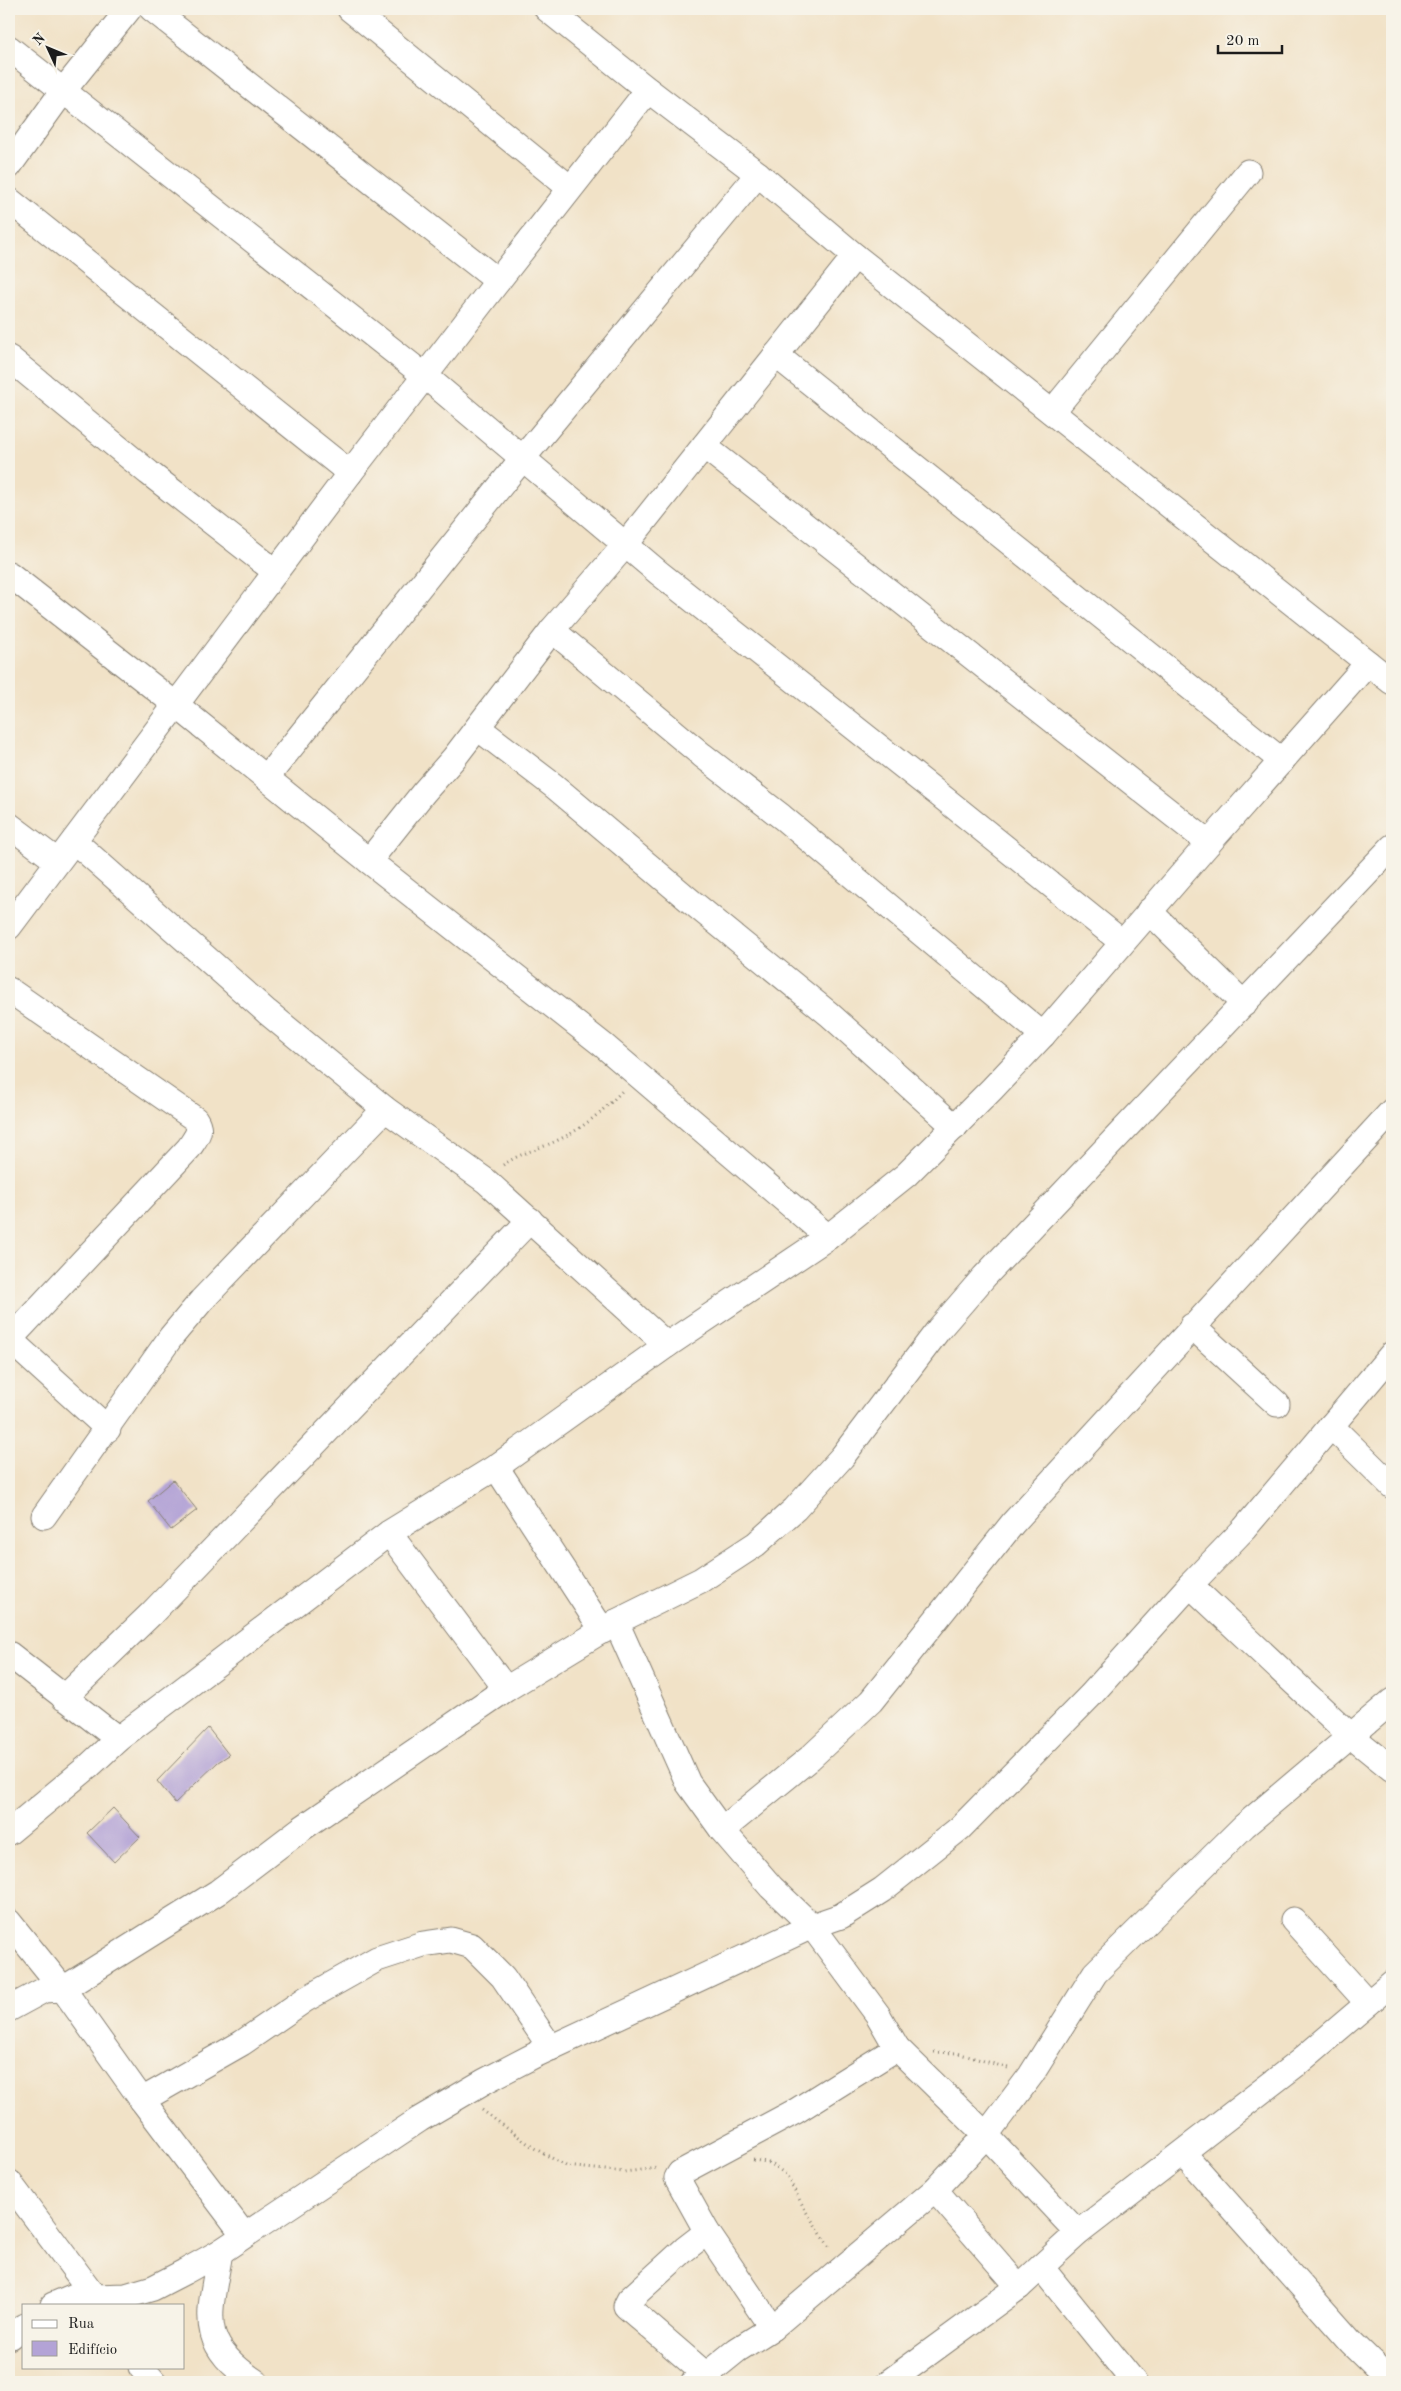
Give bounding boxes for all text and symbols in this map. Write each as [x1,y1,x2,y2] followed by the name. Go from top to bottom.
[22,22,72,72] north arrow
[1218,22,1282,54] scale bar
[31,31,48,48] text: N
[1226,34,1260,49] text: 20 m
[22,2304,185,2368] legend
[68,2317,95,2332] text: Rua
[68,2343,117,2358] text: Edifício

